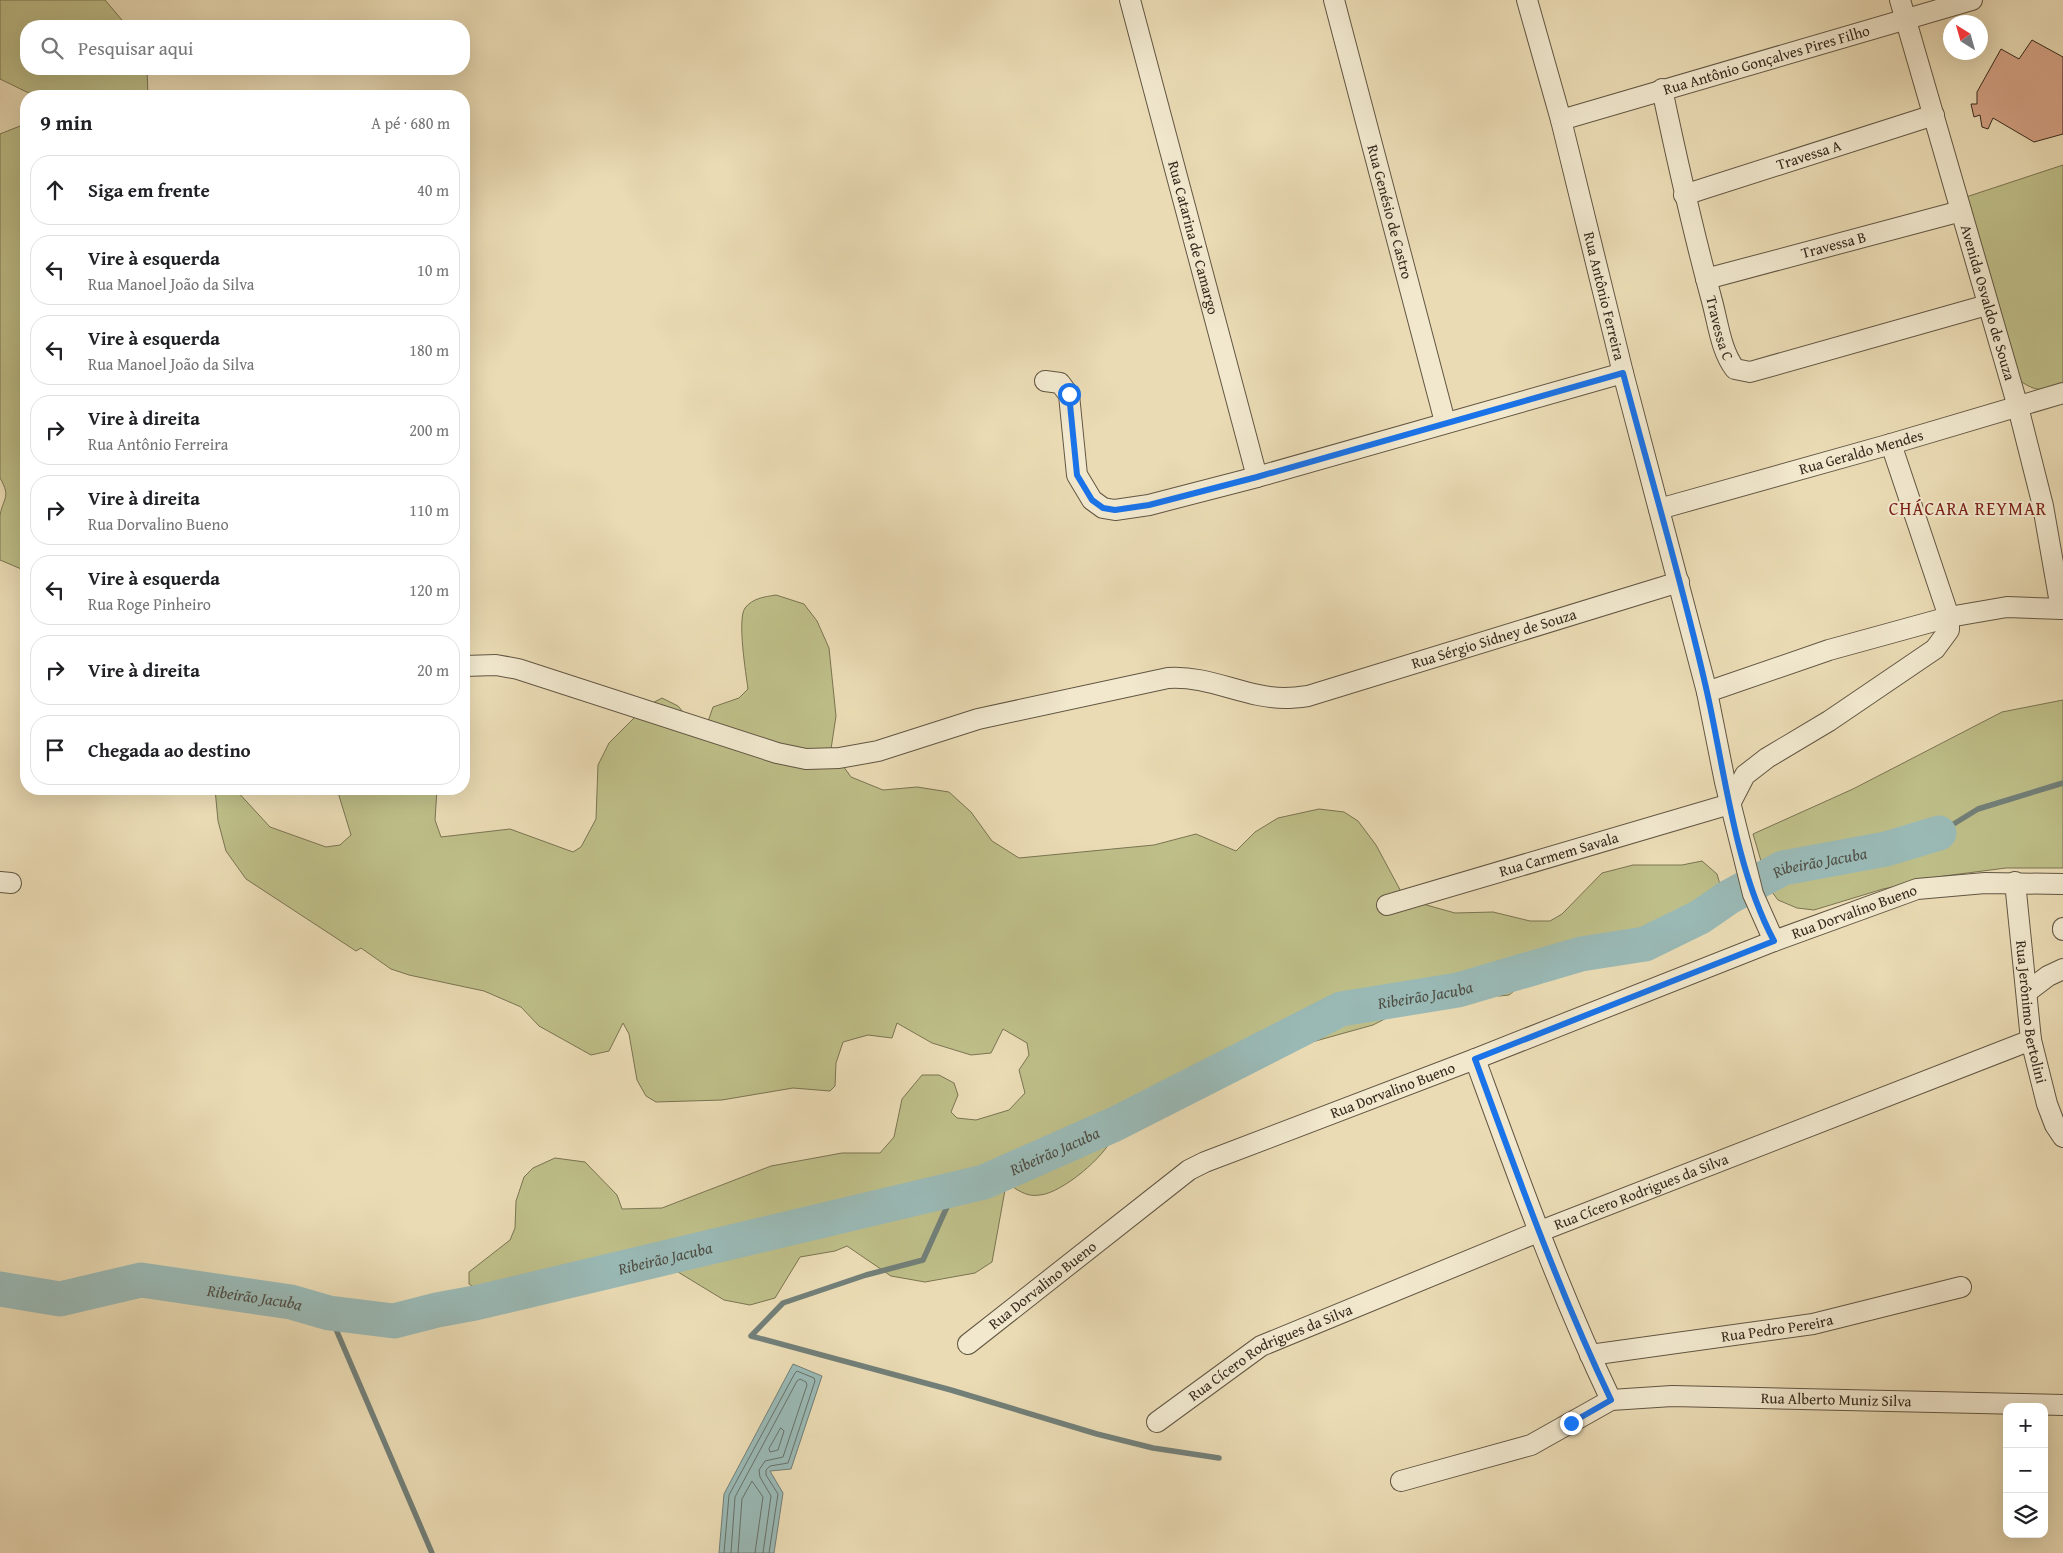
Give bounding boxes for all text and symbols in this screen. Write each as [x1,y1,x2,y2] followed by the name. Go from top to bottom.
[1943,15,1988,60] north arrow
[1661,19,1872,100] street label: Rua Antônio Gonçalves Pires Filho
[20,20,470,75] search box
[38,34,66,62] icon: search
[78,34,193,62] text: Pesquisar aqui
[40,107,92,138] text: 9 min
[371,111,450,135] text: A pé · 680 m
[1774,134,1844,175] street label: Travessa A
[1362,142,1418,282] street label: Rua Genésio de Castro
[1163,158,1224,317] street label: Rua Catarina de Camargo
[41,176,69,204] icon: ahead
[88,176,210,204] text: Siga em frente
[417,178,449,202] text: 40 m
[1956,222,2021,383] street label: Avenida Osvaldo de Souza
[1799,226,1868,263] street label: Travessa B
[1579,230,1630,362] street label: Rua Antônio Ferreira
[88,244,220,272] text: Vire à esquerda
[41,256,69,284] icon: left
[417,258,449,282] text: 10 m
[88,272,254,296] text: Rua Manoel João da Silva
[1701,293,1739,364] street label: Travessa C
[88,324,220,352] text: Vire à esquerda
[41,336,69,364] icon: left
[409,338,449,362] text: 180 m
[88,352,254,376] text: Rua Manoel João da Silva
[1058,383,1081,406] route start
[88,404,200,432] text: Vire à direita
[41,416,69,444] icon: right
[409,418,449,442] text: 200 m
[1797,424,1926,479] street label: Rua Geraldo Mendes
[88,432,228,456] text: Rua Antônio Ferreira
[88,484,200,512] text: Vire à direita
[1889,495,2047,522] district label: CHÁCARA REYMAR
[41,496,69,524] icon: right
[409,498,449,522] text: 110 m
[88,512,229,536] text: Rua Dorvalino Bueno
[88,564,220,592] text: Vire à esquerda
[41,576,69,604] icon: left
[409,578,449,602] text: 120 m
[88,592,211,616] text: Rua Roge Pinheiro
[1409,603,1579,674] street label: Rua Sérgio Sidney de Souza
[41,656,69,684] icon: right
[88,656,200,684] text: Vire à direita
[417,658,449,682] text: 20 m
[41,736,69,764] icon: arrive
[88,736,251,764] text: Chegada ao destino
[1496,826,1621,881] street label: Rua Carmem Savala
[1767,841,1869,884] water label: Ribeirão Jacuba
[1788,879,1920,944] street label: Rua Dorvalino Bueno
[2011,939,2052,1086] street label: Rua Jerônimo Bertolini
[1375,974,1476,1015] water label: Ribeirão Jacuba
[1327,1056,1458,1123] street label: Rua Dorvalino Bueno
[1005,1120,1104,1182] water label: Ribeirão Jacuba
[1551,1148,1731,1235] street label: Rua Cícero Rodrigues da Silva
[615,1235,715,1281] water label: Ribeirão Jacuba
[984,1236,1101,1334] street label: Rua Dorvalino Bueno
[205,1278,306,1317] water label: Ribeirão Jacuba
[1184,1299,1355,1406] street label: Rua Cícero Rodrigues da Silva
[1720,1308,1835,1347] street label: Rua Pedro Pereira
[1761,1387,1912,1412] street label: Rua Alberto Muniz Silva
[2003,1403,2048,1538] map controls
[2003,1403,2048,1448] button: +
[1560,1412,1583,1435] route end
[2003,1448,2048,1493] button: −
[2003,1493,2048,1538] button: layers

